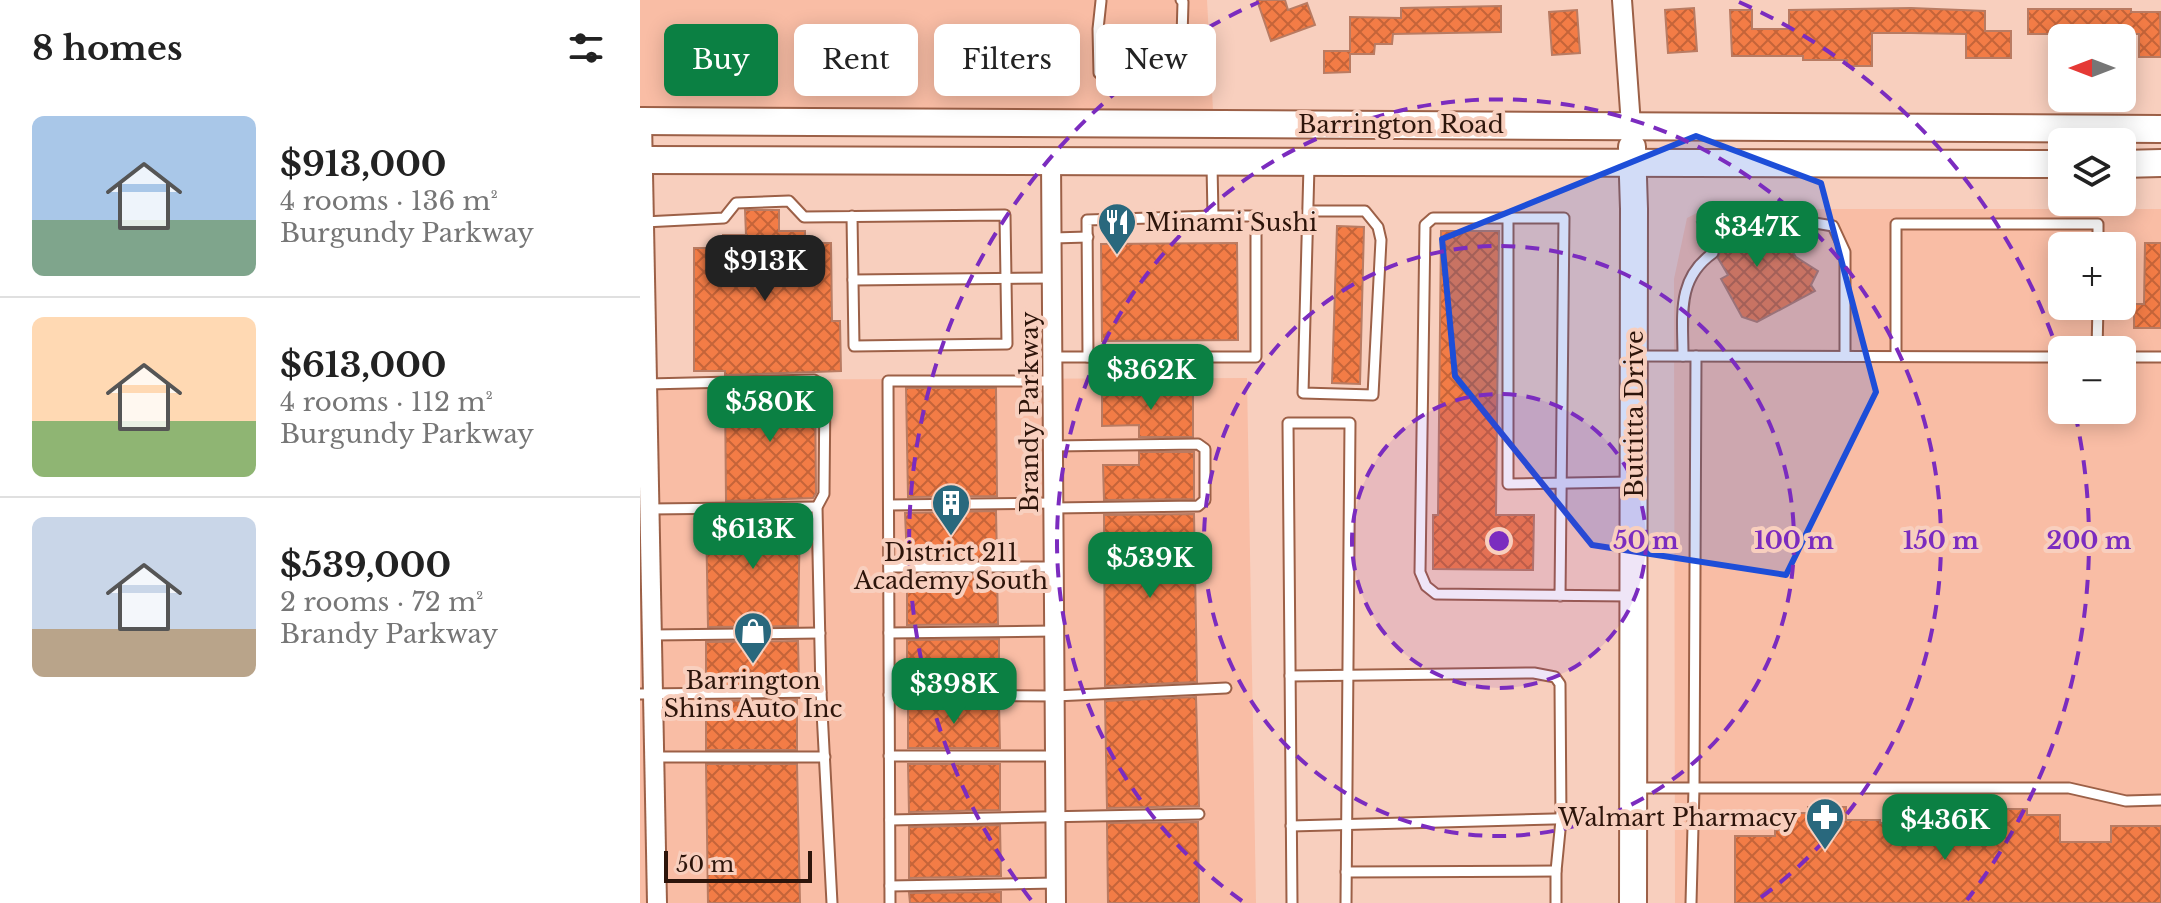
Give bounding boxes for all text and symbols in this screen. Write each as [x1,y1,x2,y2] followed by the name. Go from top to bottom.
[664,24,778,96] chip: Buy
[794,24,918,96] chip: Rent
[934,24,1080,96] chip: Filters
[1096,24,1216,96] chip: New
[2048,24,2136,112] north arrow
[2048,24,2136,424] map controls
[564,26,608,70] icon: filters
[32,27,183,69] text: 8 homes
[1298,110,1504,139] street label: Barrington Road
[2048,128,2136,216] button: layers
[280,143,447,185] text: $913,000
[96,148,192,244] icon: home
[280,185,498,217] text: 4 rooms · 136 m²
[1096,201,1138,256] restaurant icon: Minami Sushi
[1701,201,1813,269] pin: $347K
[1145,208,1317,237] place label: Minami Sushi
[1714,211,1800,243] text: $347K
[280,217,534,249] text: Burgundy Parkway
[2048,232,2136,320] button: +
[709,235,821,303] pin: $913K
[723,245,807,277] text: $913K
[1015,311,1044,513] street label: Brandy Parkway
[1620,330,1649,498] street label: Buttitta Drive
[2048,336,2136,424] button: −
[280,344,447,386] text: $613,000
[1095,344,1207,412] pin: $362K
[96,349,192,445] icon: home
[1106,354,1196,386] text: $362K
[714,376,826,444] pin: $580K
[280,386,493,418] text: 4 rooms · 112 m²
[725,386,815,418] text: $580K
[280,418,534,450] text: Burgundy Parkway
[930,482,972,537] building icon: District 211 Academy South
[697,503,809,571] pin: $613K
[711,513,795,545] text: $613K
[1613,526,1679,555] text: 50 m
[1754,526,1834,555] text: 100 m
[1903,526,1979,555] text: 150 m
[2047,526,2132,555] text: 200 m
[1485,527,1513,555] centre of rings
[1094,532,1206,600] pin: $539K
[853,538,1048,595] place label: District 211 Academy South
[1106,542,1194,574] text: $539K
[280,544,451,586] text: $539,000
[96,549,192,645] icon: home
[280,586,483,618] text: 2 rooms · 72 m²
[732,610,774,665] shop icon: Barrington Shins Auto Inc
[280,618,498,650] text: Brandy Parkway
[898,658,1010,726] pin: $398K
[664,666,843,723] place label: Barrington Shins Auto Inc
[910,668,998,700] text: $398K
[1889,794,2001,862] pin: $436K
[1804,796,1846,851] pharmacy icon: Walmart Pharmacy
[1557,803,1798,832] place label: Walmart Pharmacy
[1900,804,1990,836] text: $436K
[664,847,812,883] scale bar
[676,851,734,878] text: 50 m

